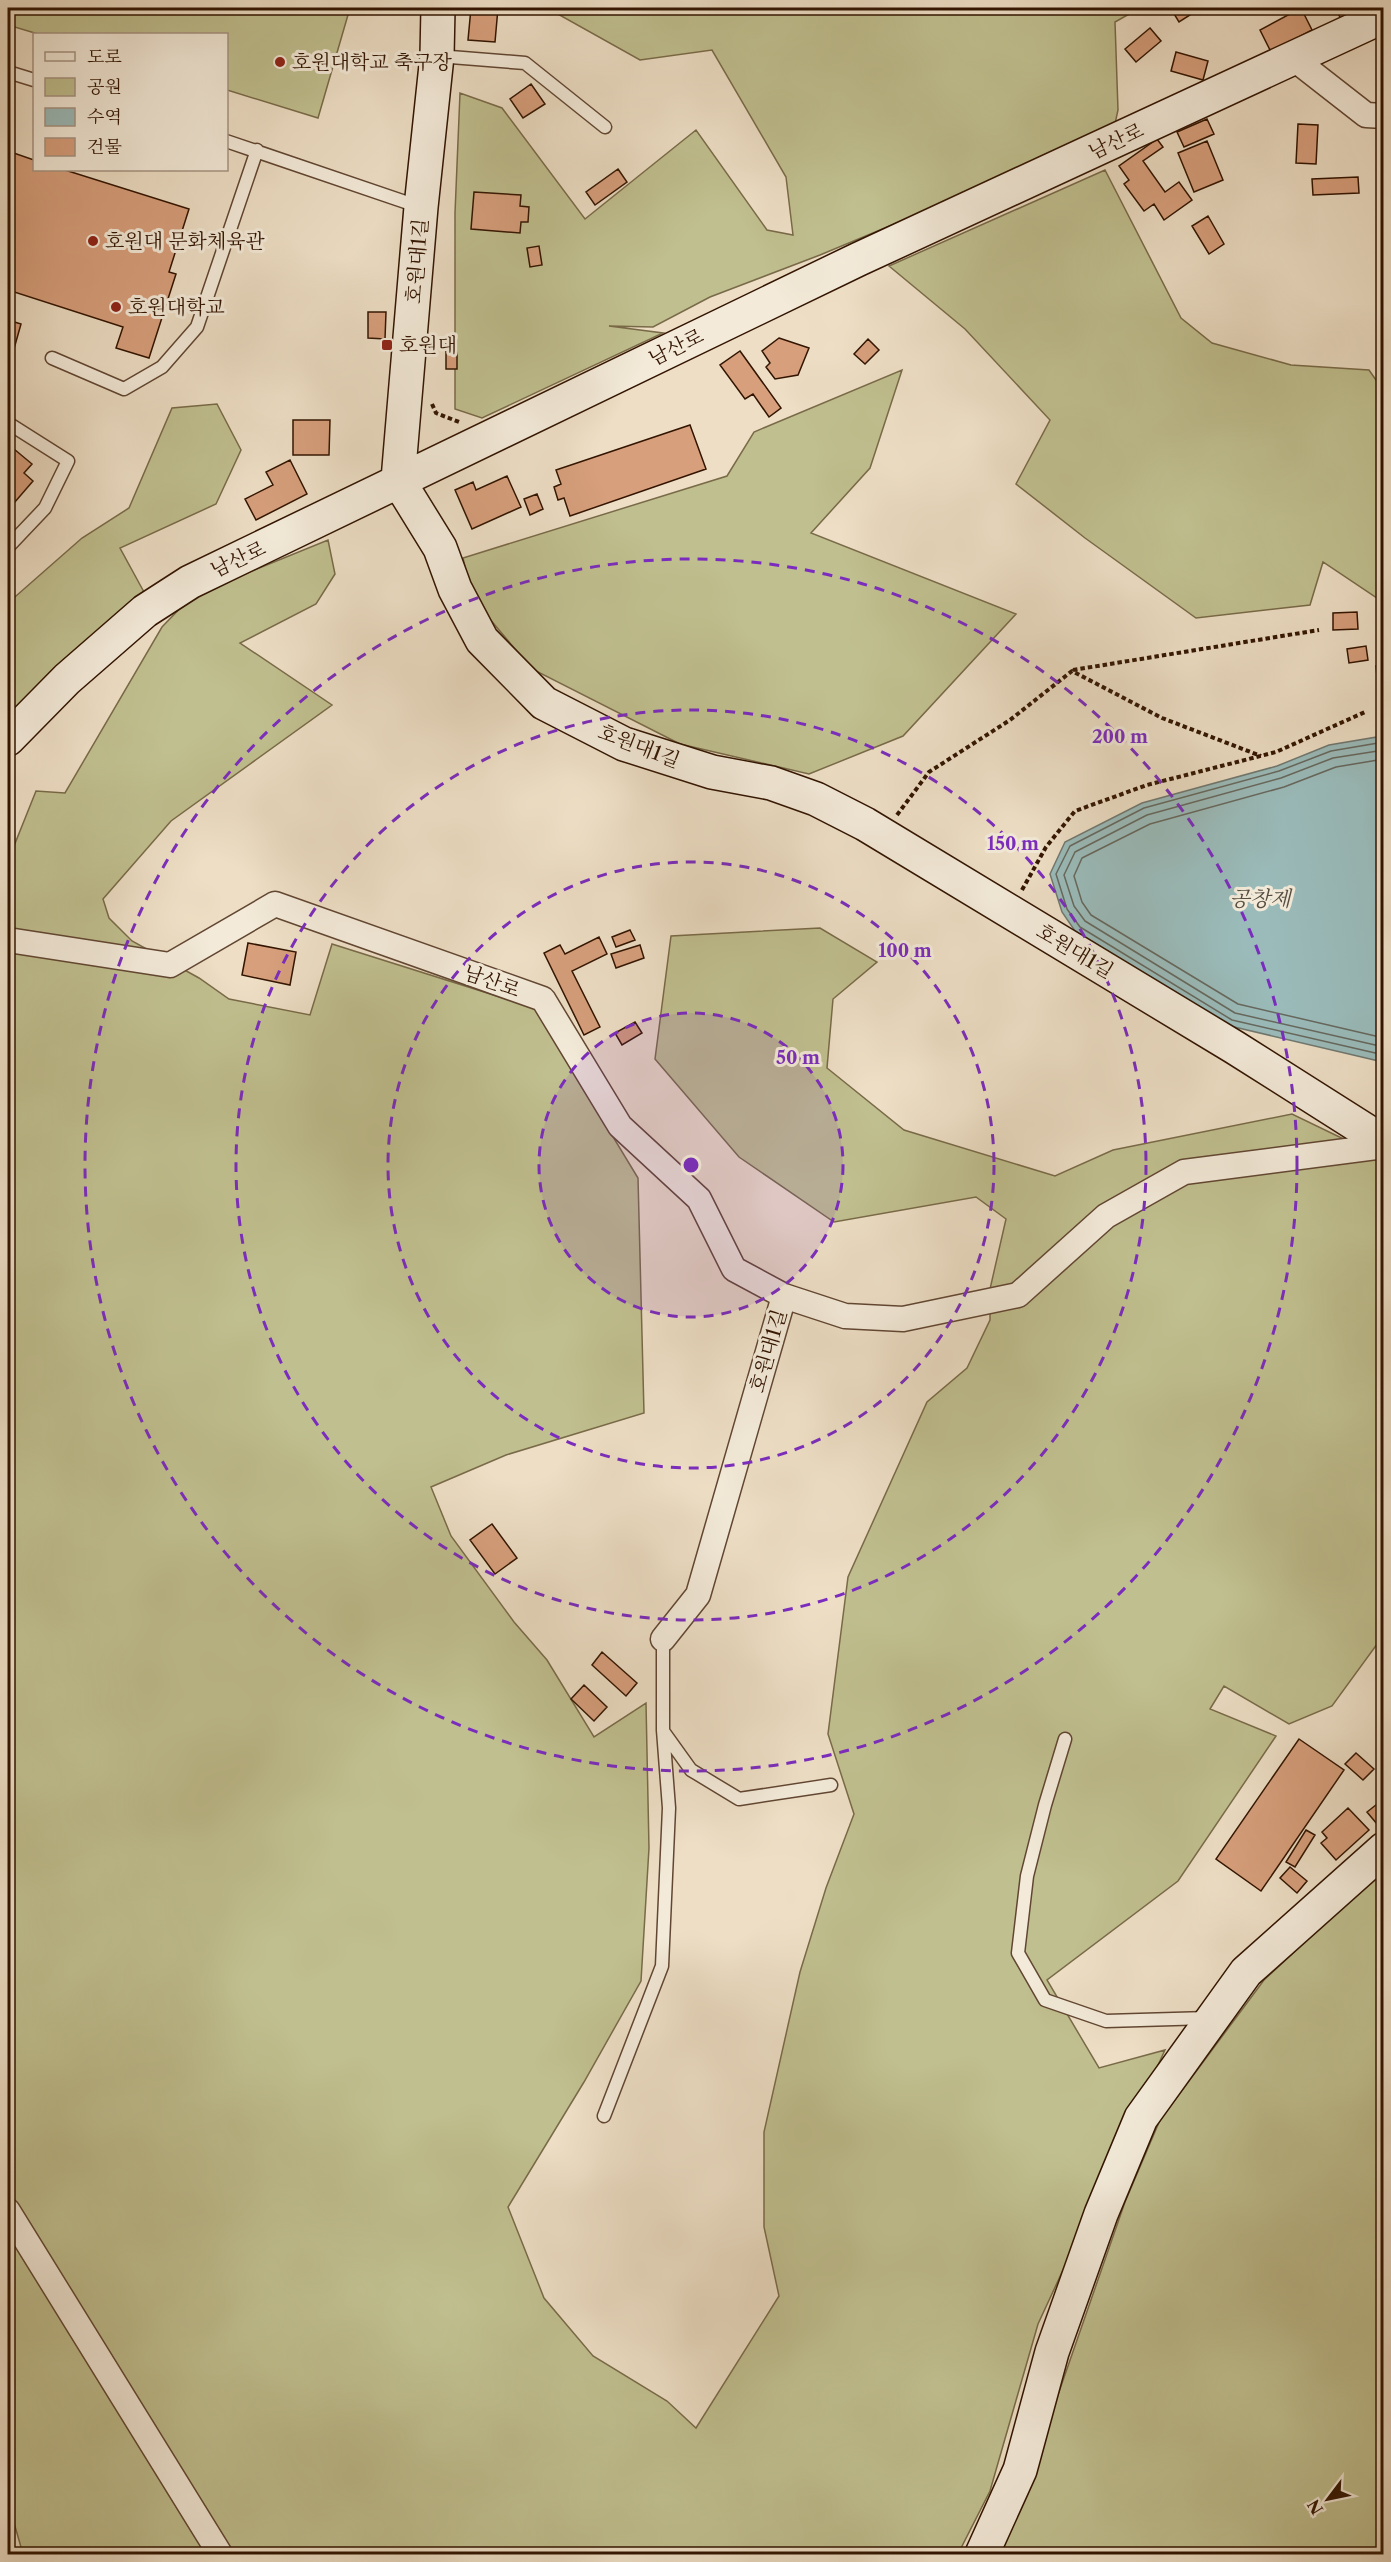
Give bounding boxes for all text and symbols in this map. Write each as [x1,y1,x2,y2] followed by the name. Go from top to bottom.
[33,33,228,171] legend
[87,46,122,68] text: 도로
[292,50,453,74] place label: 호원대학교 축구장
[273,55,287,69] marker: 호원대학교 축구장
[87,76,122,98] text: 공원
[87,106,122,128] text: 수역
[1085,118,1147,164] street label: 남산로
[87,136,122,158] text: 건물
[401,217,433,305] street label: 호원대1길
[105,229,266,253] place label: 호원대 문화체육관
[86,234,100,248] marker: 호원대 문화체육관
[128,295,225,319] place label: 호원대학교
[109,300,123,314] marker: 호원대학교
[645,324,707,370] street label: 남산로
[399,333,457,357] place label: 호원대
[380,338,394,352] marker: 호원대
[207,536,269,582] street label: 남산로
[595,719,683,773] street label: 호원대1길
[1092,726,1148,748] text: 200 m
[987,833,1039,855] text: 150 m
[1230,886,1293,911] water label: 공창제
[1032,919,1118,983] street label: 호원대1길
[878,940,932,962] text: 100 m
[461,960,523,1002] street label: 남산로
[776,1047,820,1069] text: 50 m
[681,1155,701,1175] centre of rings
[745,1307,791,1395] street label: 호원대1길
[1298,2469,1358,2529] north arrow
[1303,2496,1327,2518] text: N

